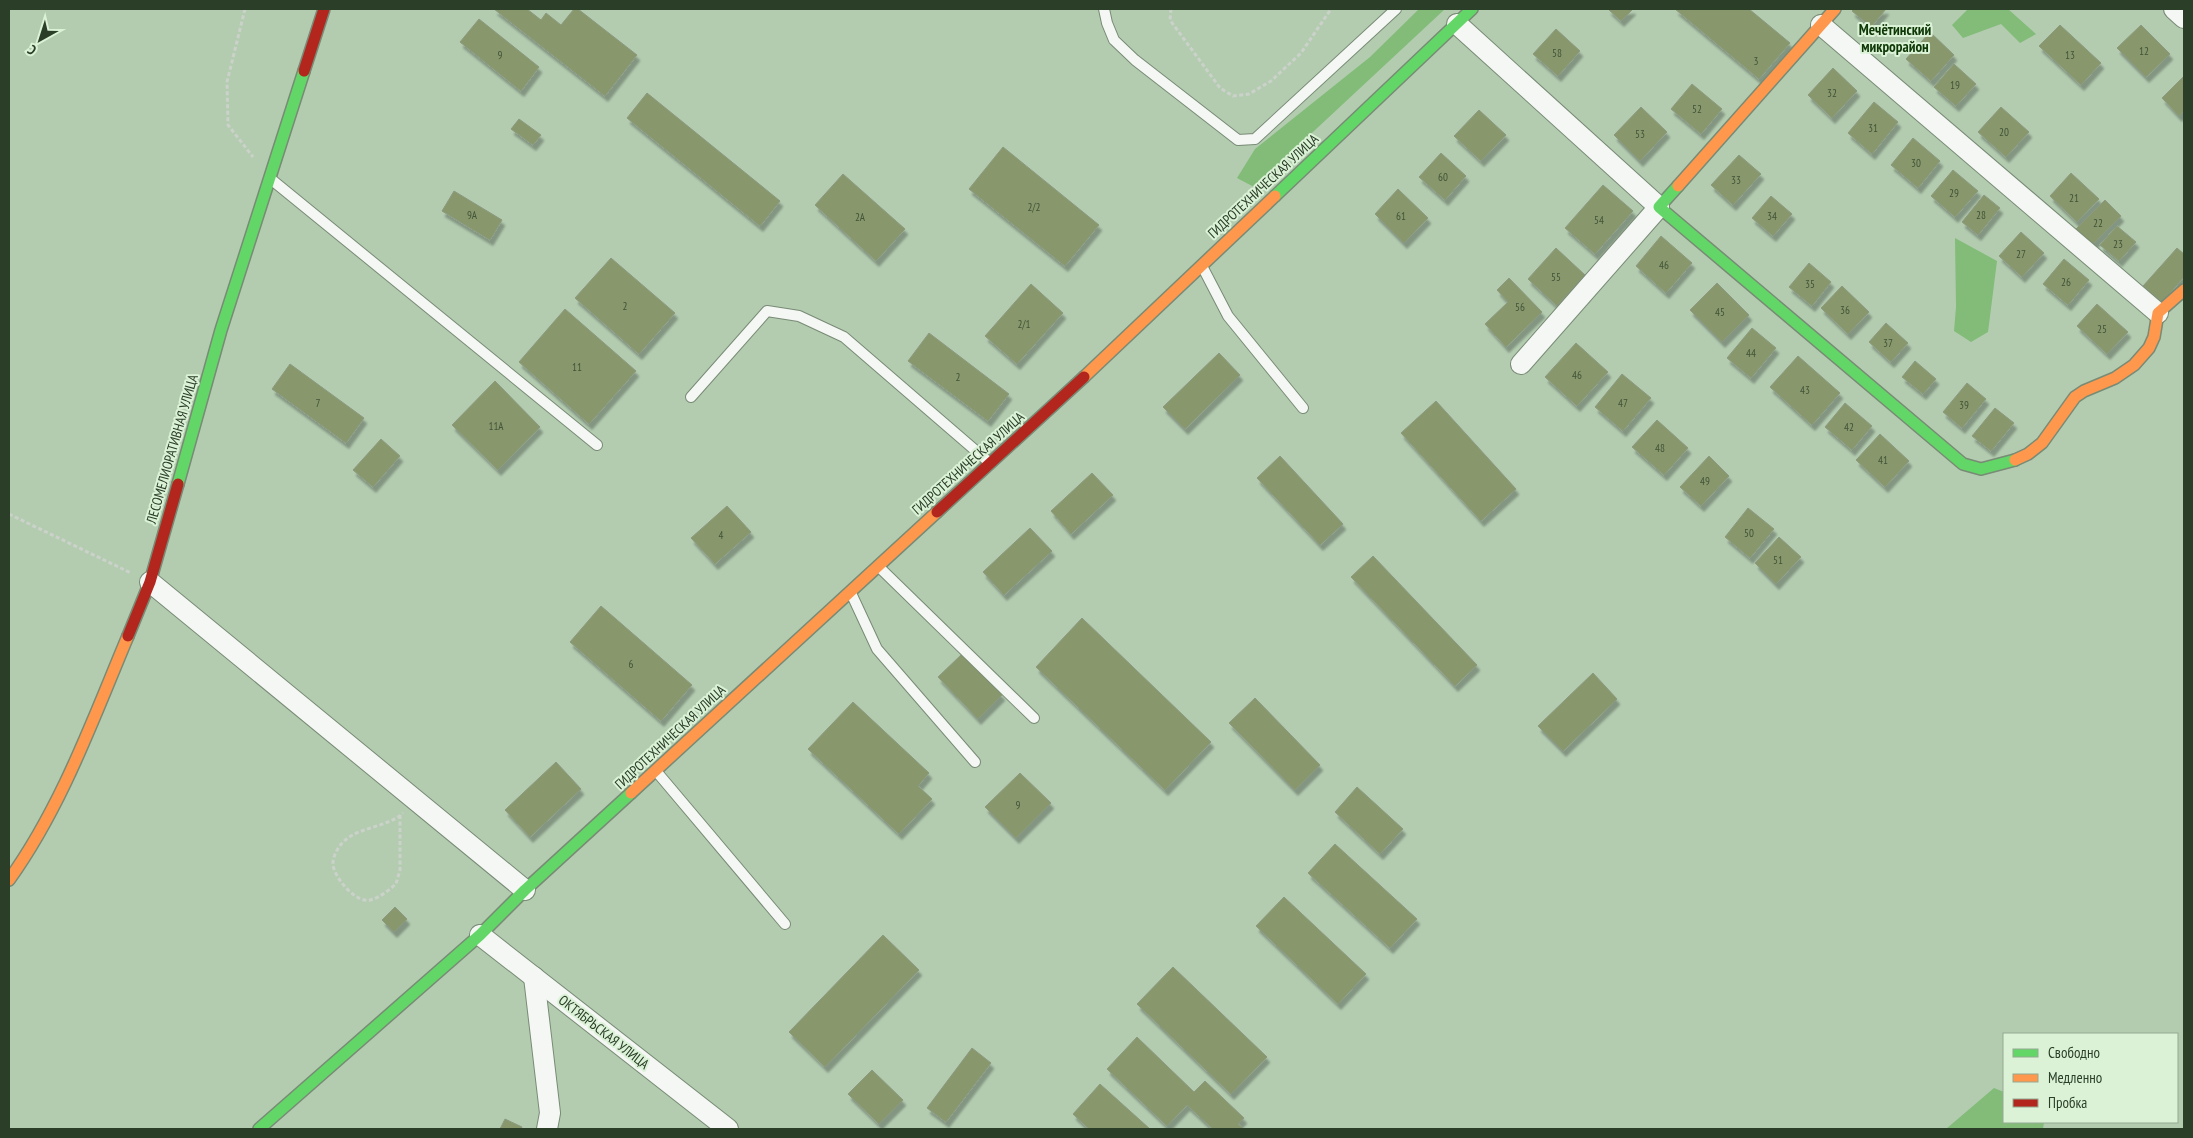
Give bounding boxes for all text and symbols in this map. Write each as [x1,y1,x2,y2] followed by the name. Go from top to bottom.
[15,15,65,65] north arrow
[1859,20,1932,56] district label: Мечётинский микрорайон
[23,41,40,59] text: С
[2139,44,2149,58] house number: 12
[1552,46,1562,60] house number: 58
[498,48,503,62] house number: 9
[2065,48,2075,62] house number: 13
[1754,54,1759,68] house number: 3
[1950,78,1960,92] house number: 19
[1827,86,1837,100] house number: 32
[1692,102,1702,116] house number: 52
[1868,121,1878,135] house number: 31
[1999,125,2009,139] house number: 20
[1635,127,1645,141] house number: 53
[1204,130,1322,242] street label: ГИДРОТЕХНИЧЕСКАЯ УЛИЦА
[1911,156,1921,170] house number: 30
[1438,170,1448,184] house number: 60
[1731,173,1741,187] house number: 33
[1949,186,1959,200] house number: 29
[2069,191,2079,205] house number: 21
[1027,200,1041,214] house number: 2/2
[467,208,478,222] house number: 9А
[1976,208,1986,222] house number: 28
[1396,209,1406,223] house number: 61
[1767,209,1777,223] house number: 34
[855,210,866,224] house number: 2А
[1594,213,1604,227] house number: 54
[2093,216,2103,230] house number: 22
[2113,237,2123,251] house number: 23
[2016,247,2026,261] house number: 27
[1659,258,1669,272] house number: 46
[1551,270,1561,284] house number: 55
[2061,275,2071,289] house number: 26
[1805,277,1815,291] house number: 35
[623,299,628,313] house number: 2
[1515,300,1525,314] house number: 56
[1840,303,1850,317] house number: 36
[1715,305,1725,319] house number: 45
[1017,317,1031,331] house number: 2/1
[2097,322,2107,336] house number: 25
[1883,336,1893,350] house number: 37
[1746,346,1756,360] house number: 44
[572,360,582,374] house number: 11
[1572,368,1582,382] house number: 46
[956,370,961,384] house number: 2
[142,372,202,527] street label: ЛЕСОМЕЛИОРАТИВНАЯ УЛИЦА
[1800,383,1810,397] house number: 43
[316,396,321,410] house number: 7
[1618,396,1628,410] house number: 47
[1959,398,1969,412] house number: 39
[908,408,1028,518] street label: ГИДРОТЕХНИЧЕСКАЯ УЛИЦА
[488,419,504,433] house number: 11А
[1844,420,1854,434] house number: 42
[1655,441,1665,455] house number: 48
[1878,453,1888,467] house number: 41
[1700,474,1710,488] house number: 49
[1744,526,1754,540] house number: 50
[719,528,724,542] house number: 4
[1773,553,1783,567] house number: 51
[629,657,634,671] house number: 6
[611,681,729,793] street label: ГИДРОТЕХНИЧЕСКАЯ УЛИЦА
[1016,798,1021,812] house number: 9
[555,991,653,1073] street label: ОКТЯБРЬСКАЯ УЛИЦА
[2003,1033,2178,1123] legend
[2048,1043,2100,1062] text: Свободно
[2048,1068,2102,1087] text: Медленно
[2048,1093,2087,1112] text: Пробка

